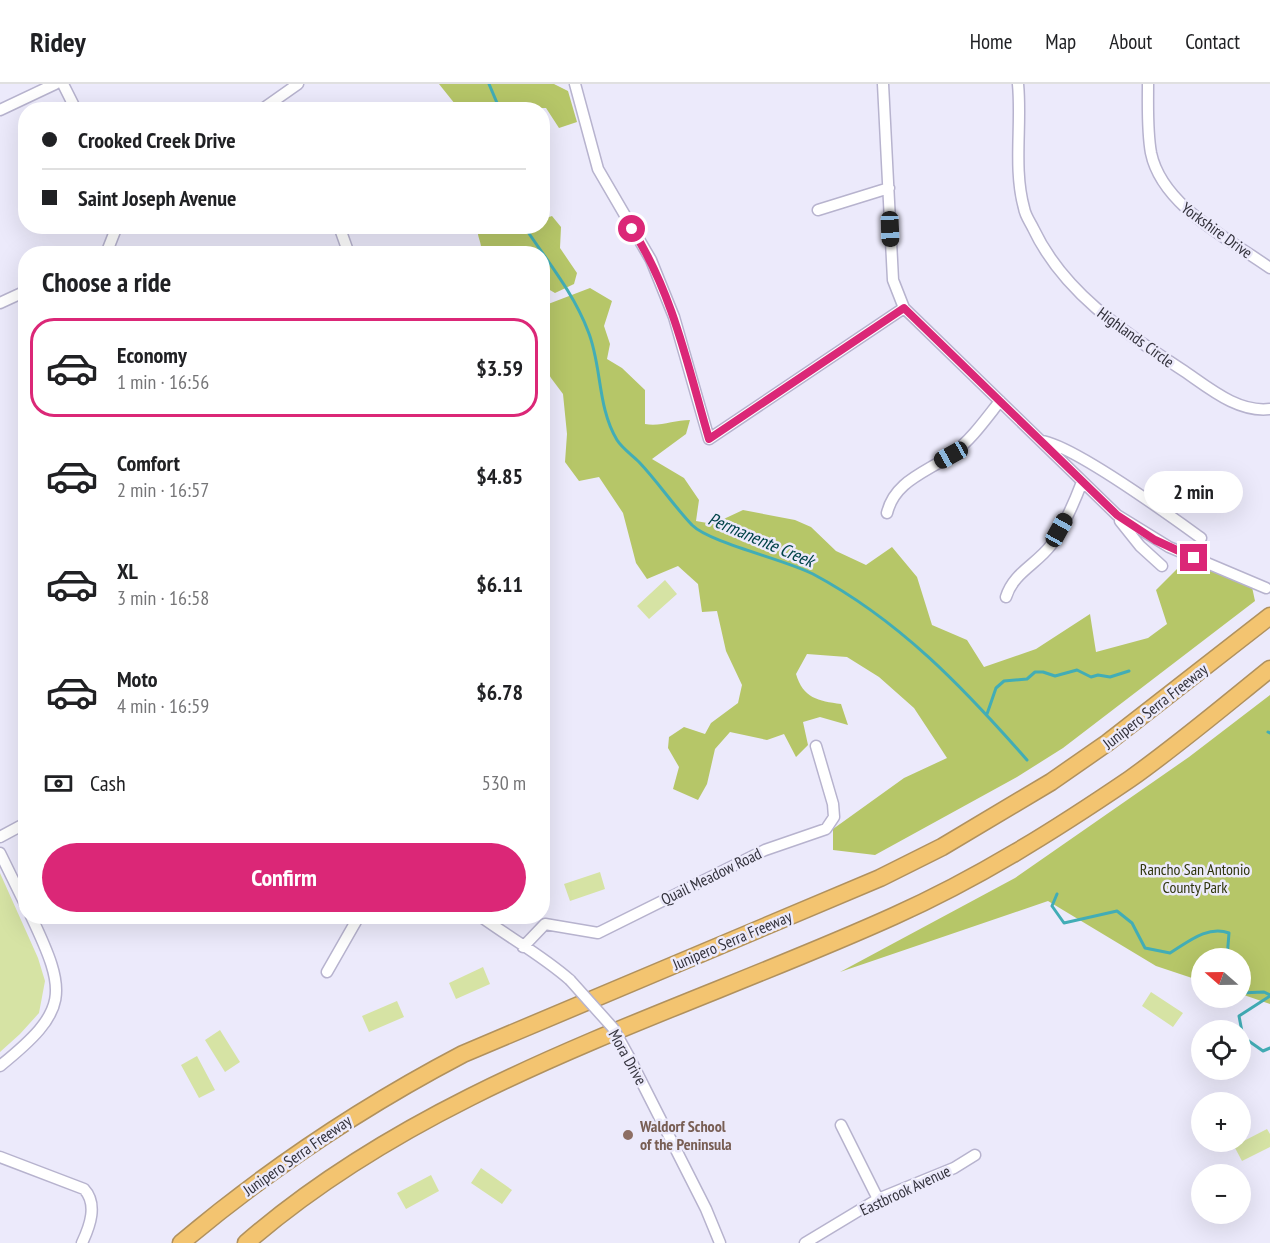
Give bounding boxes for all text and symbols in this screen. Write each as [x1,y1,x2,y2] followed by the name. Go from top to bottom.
[30,23,86,60] text: Ridey
[970,28,1012,55] text: Home
[1045,28,1076,55] text: Map
[1109,28,1152,55] text: About
[1185,28,1240,55] text: Contact
[78,126,236,154] text: Crooked Creek Drive
[78,184,236,212] text: Saint Joseph Avenue
[1178,198,1256,262] street label: Yorkshire Drive
[880,211,900,247] car
[618,215,645,242] route start
[42,265,171,299] text: Choose a ride
[1094,302,1178,372] street label: Highlands Circle
[45,341,99,395] icon: car
[117,341,187,369] text: Economy
[476,354,523,382] text: $3.59
[117,369,209,395] text: 1 min · 16:56
[931,438,971,472] car
[45,449,99,503] icon: car
[117,449,180,477] text: Comfort
[476,462,523,490] text: $4.85
[1144,471,1244,513] callout: 2 min
[117,477,209,503] text: 2 min · 16:57
[1173,479,1214,505] text: 2 min
[705,507,819,573] water label: Permanente Creek
[1042,510,1076,550] car
[1180,544,1207,571] route end
[45,557,99,611] icon: car
[117,557,138,585] text: XL
[476,570,523,598] text: $6.11
[117,585,209,611] text: 3 min · 16:58
[1098,659,1211,754] street label: Junipero Serra Freeway
[45,665,99,719] icon: car
[117,665,158,693] text: Moto
[476,678,523,706] text: $6.78
[117,693,209,719] text: 4 min · 16:59
[42,767,75,800] icon: cash
[90,769,126,797] text: Cash
[482,770,526,796] text: 530 m
[42,843,526,912] button: Confirm
[657,843,765,909] street label: Quail Meadow Road
[1140,859,1250,897] park label: Rancho San Antonio County Park
[669,906,795,974] street label: Junipero Serra Freeway
[1191,948,1251,1008] north arrow
[1191,948,1251,1224] map controls
[1191,1020,1251,1080] button: locate
[605,1026,651,1088] street label: Mora Drive
[1191,1092,1251,1152] button: +
[238,1110,355,1200] street label: Junipero Serra Freeway
[639,1116,732,1154] place label: Waldorf School of the Peninsula
[621,1128,635,1142] marker: Waldorf School of the Peninsula
[857,1160,953,1220] street label: Eastbrook Avenue
[1191,1164,1251,1224] button: −

